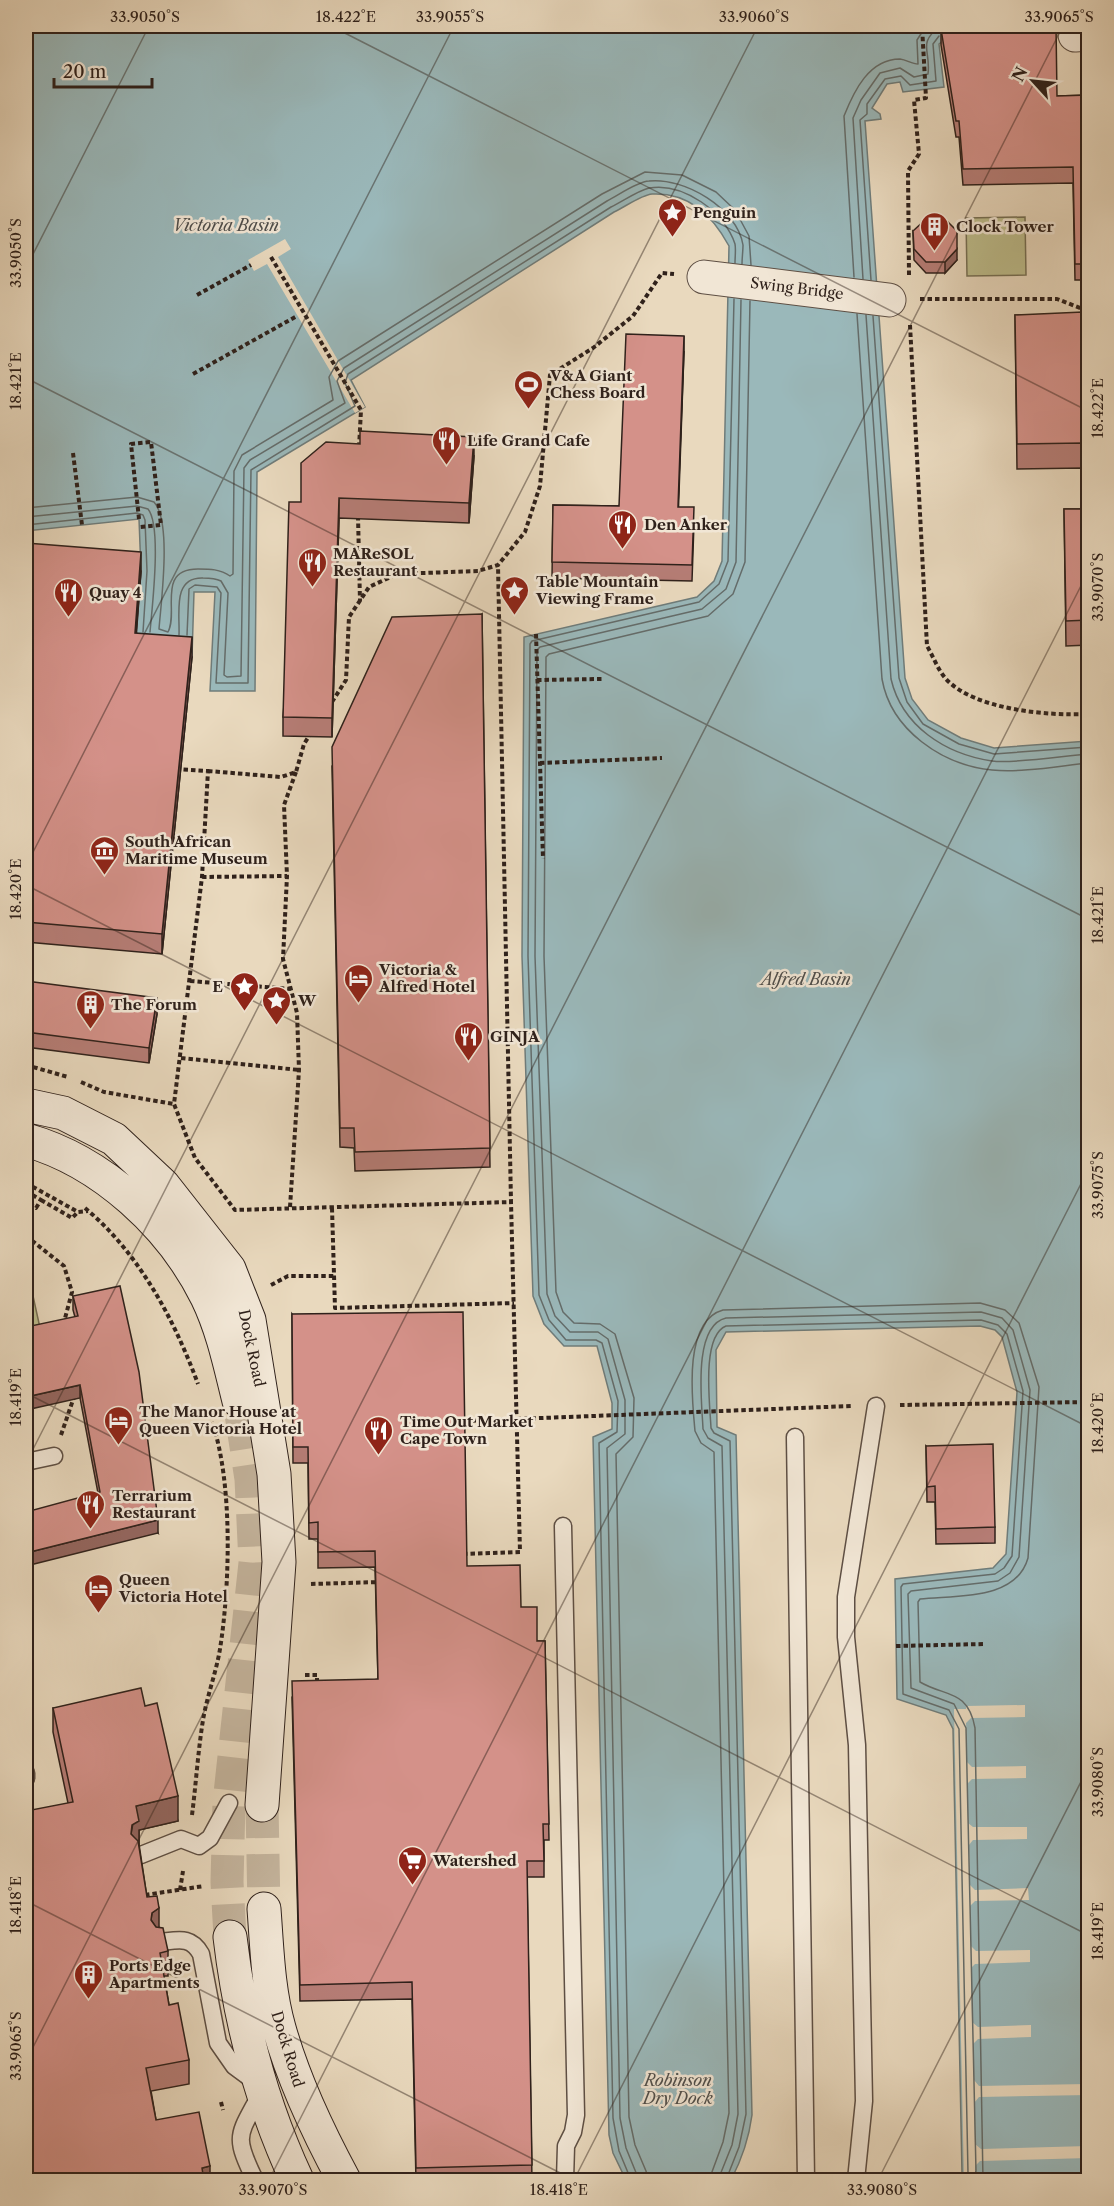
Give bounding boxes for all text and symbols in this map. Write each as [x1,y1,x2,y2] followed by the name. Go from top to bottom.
[110,7,180,26] text: 33.9050°S
[316,7,376,26] text: 18.422°E
[416,7,484,26] text: 33.9055°S
[719,7,789,26] text: 33.9060°S
[1024,7,1094,26] text: 33.9065°S
[54,51,152,89] scale bar
[1003,51,1063,111] north arrow
[63,61,107,83] text: 20 m
[1008,63,1032,85] text: N
[656,196,688,238] place icon: Penguin
[693,203,757,222] place label: Penguin
[919,210,951,252] building icon: Clock Tower
[173,215,279,235] water label: Victoria Basin
[956,217,1054,236] place label: Clock Tower
[6,218,25,288] text: 33.9050°S
[749,273,845,303] street label: Swing Bridge
[6,352,25,410] text: 18.421°E
[549,366,646,402] place label: V&A Giant Chess Board
[513,368,545,410] sports icon: V&A Giant Chess Board
[1088,378,1107,438] text: 18.422°E
[430,424,462,466] restaurant icon: Life Grand Cafe
[467,431,590,450] place label: Life Grand Cafe
[607,508,639,550] restaurant icon: Den Anker
[644,515,728,534] place label: Den Anker
[333,544,417,580] place label: MAReSOL Restaurant
[296,546,328,588] restaurant icon: MAReSOL Restaurant
[1088,552,1107,622] text: 33.9070°S
[535,572,659,608] place label: Table Mountain Viewing Frame
[499,574,531,616] place icon: Table Mountain Viewing Frame
[52,576,84,618] restaurant icon: Quay 4
[89,583,142,602] place label: Quay 4
[125,832,268,868] place label: South African Maritime Museum
[88,834,120,876] museum icon: South African Maritime Museum
[6,858,25,920] text: 18.420°E
[1088,886,1107,944] text: 18.421°E
[378,960,475,996] place label: Victoria & Alfred Hotel
[342,962,374,1004] hotel icon: Victoria & Alfred Hotel
[758,969,851,989] water label: Alfred Basin
[228,970,260,1012] place icon: E
[212,977,223,996] place label: E
[261,984,293,1026] place icon: W
[74,988,106,1030] building icon: The Forum
[297,991,317,1010] place label: W
[111,995,197,1014] place label: The Forum
[453,1020,485,1062] restaurant icon: GINJA
[490,1027,540,1046] place label: GINJA
[1088,1151,1107,1219] text: 33.9075°S
[235,1308,269,1388] street label: Dock Road
[6,1368,25,1426] text: 18.419°E
[1088,1392,1107,1454] text: 18.420°E
[139,1402,302,1438] place label: The Manor House at Queen Victoria Hotel
[102,1404,134,1446] hotel icon: The Manor House at Queen Victoria Hotel
[400,1412,533,1448] place label: Time Out Market Cape Town
[363,1414,395,1456] restaurant icon: Time Out Market Cape Town
[112,1486,196,1522] place label: Terrarium Restaurant
[75,1488,107,1530] restaurant icon: Terrarium Restaurant
[118,1570,228,1606] place label: Queen Victoria Hotel
[82,1572,114,1614] hotel icon: Queen Victoria Hotel
[1088,1747,1107,1817] text: 33.9080°S
[396,1844,428,1886] supermarket icon: Watershed
[432,1851,517,1870] place label: Watershed
[6,1876,25,1934] text: 18.418°E
[1088,1902,1107,1960] text: 18.419°E
[108,1956,200,1992] place label: Ports Edge Apartments
[72,1958,104,2000] building icon: Ports Edge Apartments
[267,2009,309,2089] street label: Dock Road
[6,2011,25,2081] text: 33.9065°S
[641,2070,714,2108] water label: Robinson Dry Dock
[238,2180,308,2199] text: 33.9070°S
[530,2180,588,2199] text: 18.418°E
[847,2180,917,2199] text: 33.9080°S

